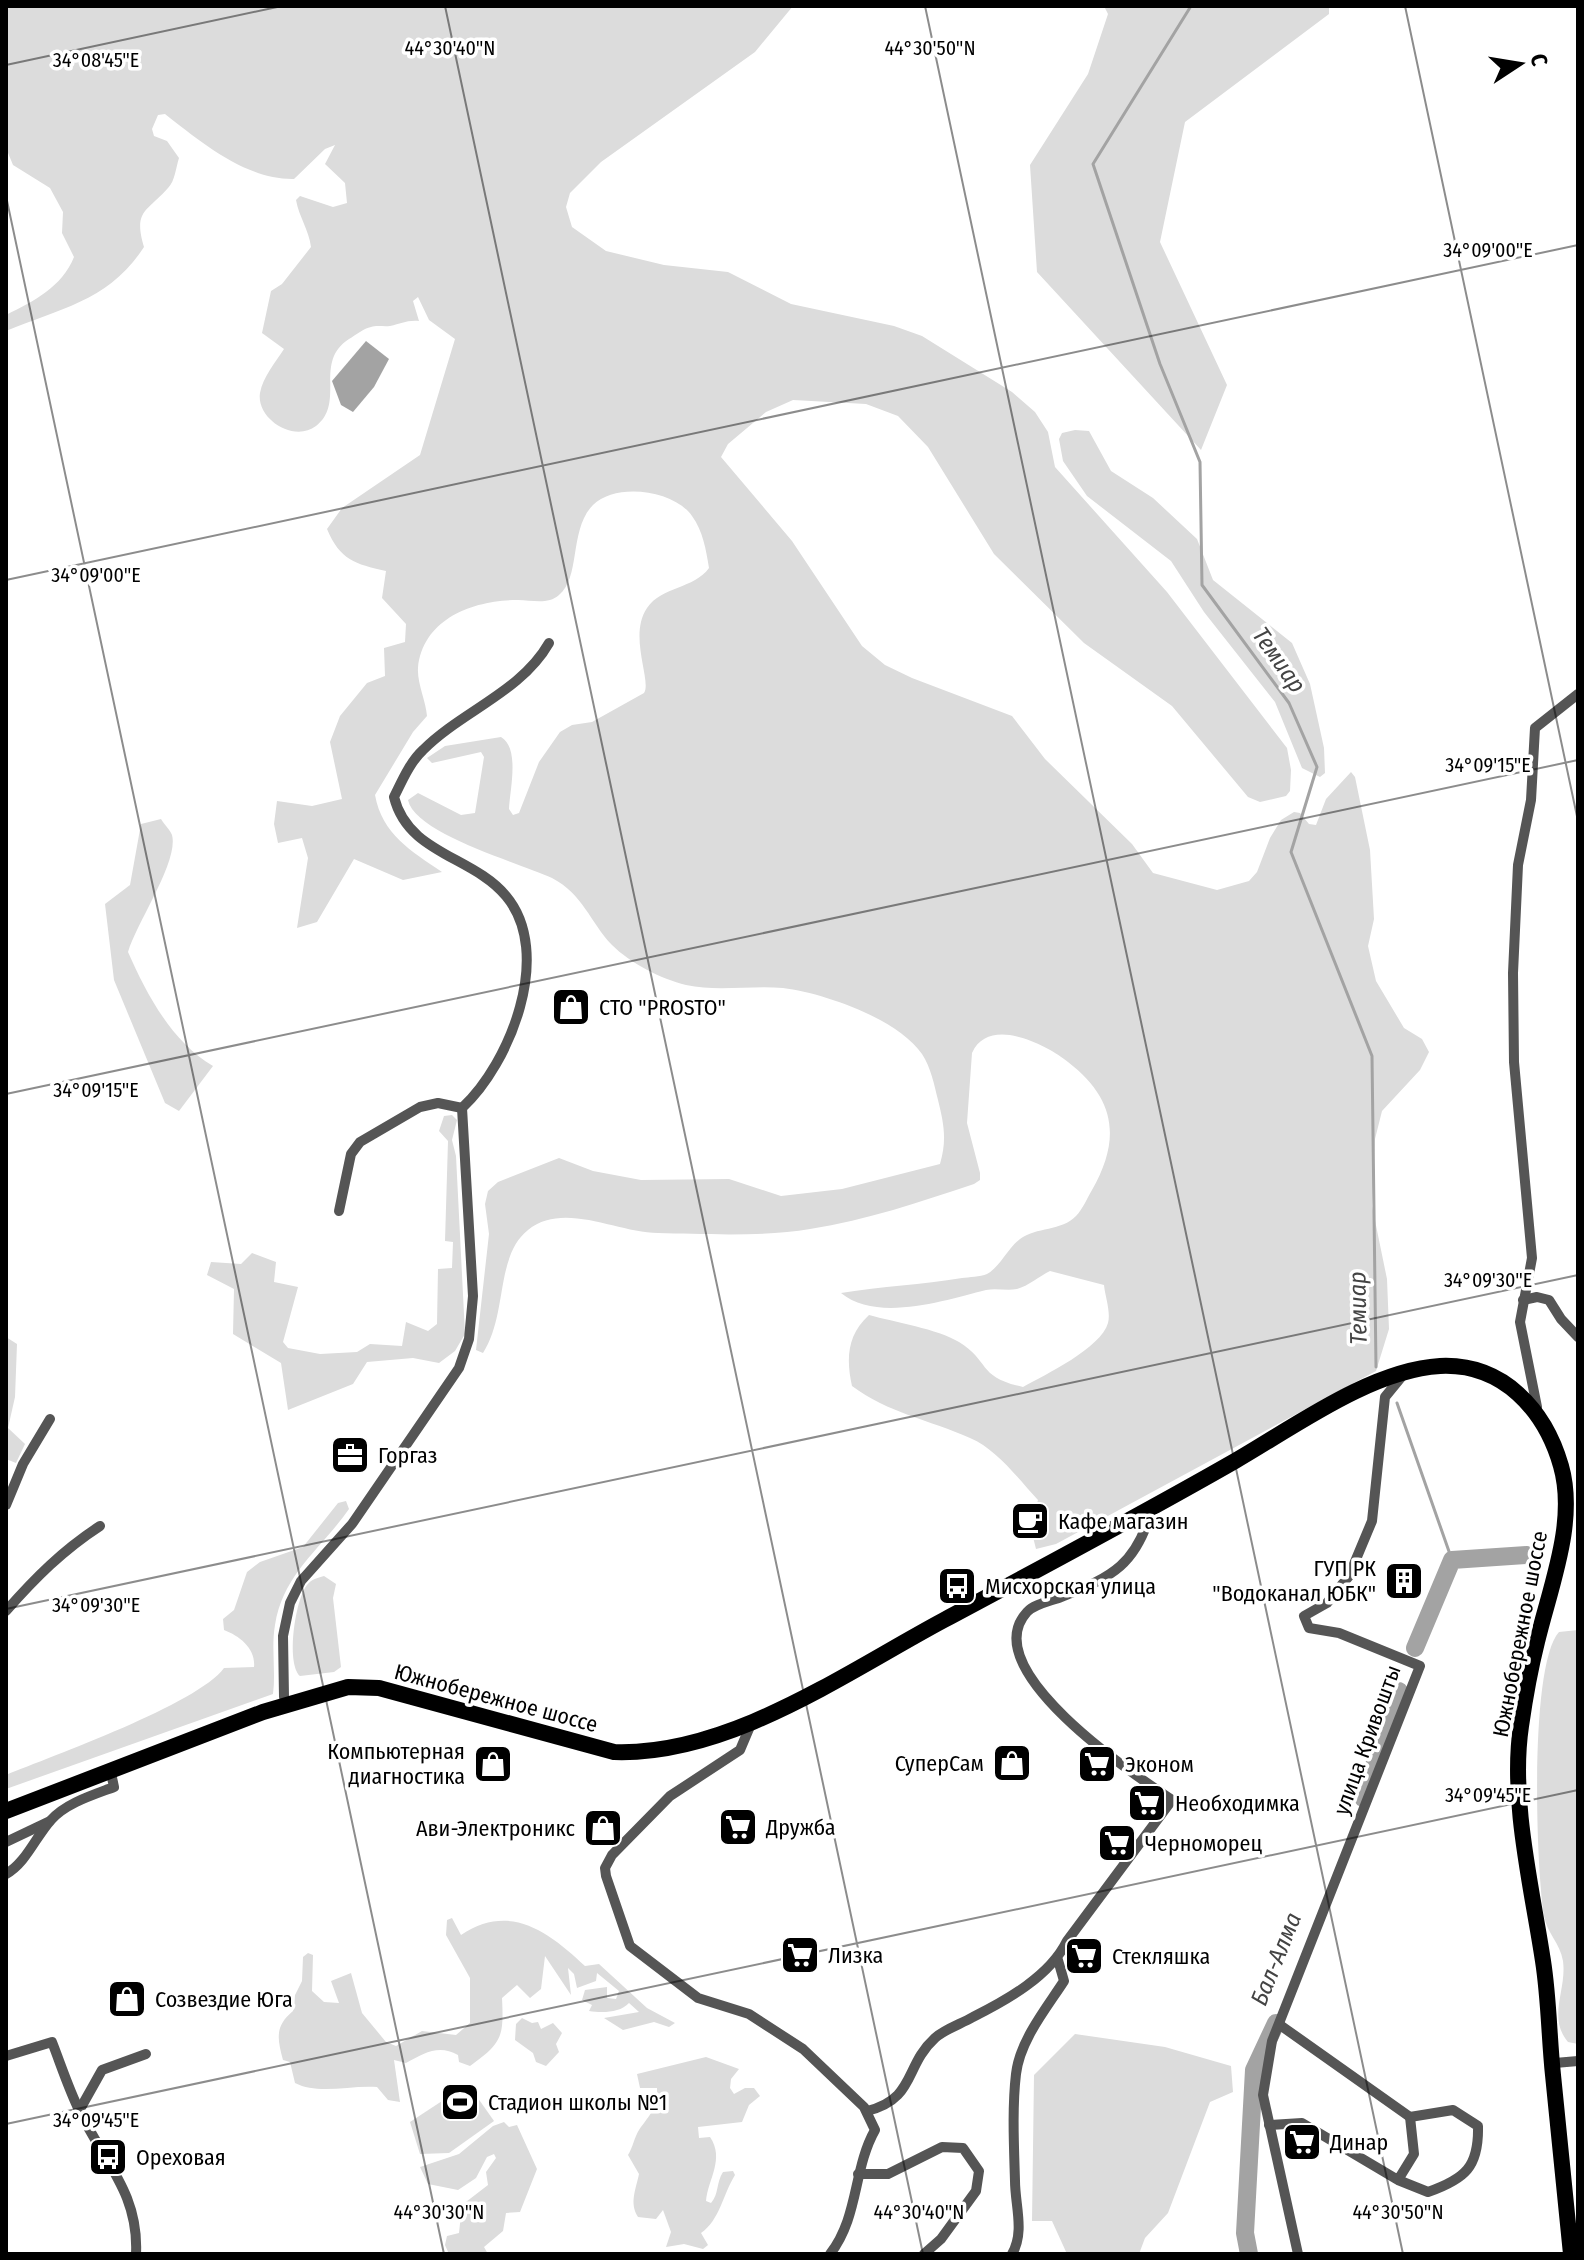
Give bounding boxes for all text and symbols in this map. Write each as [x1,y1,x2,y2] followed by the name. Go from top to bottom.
[1480,24,1560,104] north arrow
[405,36,495,60] text: 44°30'40"N
[884,36,976,60] text: 44°30'50"N
[53,48,139,72] text: 34°08'45"E
[1525,51,1554,69] text: С
[1443,238,1533,262] text: 34°09'00"E
[51,563,141,587] text: 34°09'00"E
[1247,622,1311,698] water label: Темиар
[1445,753,1531,777] text: 34°09'15"E
[550,986,592,1028] shop icon: СТО "PROSTO"
[599,994,726,1021] place label: СТО "PROSTO"
[53,1078,139,1102] text: 34°09'15"E
[1444,1268,1532,1292] text: 34°09'30"E
[1343,1271,1373,1345] water label: Темиар
[329,1434,371,1476] office icon: Горгаз
[378,1442,437,1469] place label: Горгаз
[1009,1500,1051,1542] cafe icon: Кафе магазин
[1058,1508,1189,1535] place label: Кафе магазин
[1487,1529,1553,1739] street label: Южнобережное шоссе
[1212,1555,1376,1607] place label: ГУП РК "Водоканал ЮБК"
[1383,1560,1425,1602] building icon: ГУП РК "Водоканал ЮБК"
[936,1565,978,1607] bus stop icon: Мисхорская улица
[985,1573,1156,1600] place label: Мисхорская улица
[52,1593,140,1617] text: 34°09'30"E
[391,1658,601,1738] street label: Южнобережное шоссе
[1327,1661,1407,1819] street label: улица Кривошты
[327,1738,465,1790] place label: Компьютерная диагностика
[991,1742,1033,1784] shop icon: СуперСам
[472,1743,514,1785] shop icon: Компьютерная диагностика
[1076,1743,1118,1785] supermarket icon: Эконом
[895,1750,984,1777] place label: СуперСам
[1125,1751,1194,1778] place label: Эконом
[1126,1782,1168,1824] supermarket icon: Необходимка
[1445,1783,1531,1807] text: 34°09'45"E
[1175,1790,1300,1817] place label: Необходимка
[717,1806,759,1848] supermarket icon: Дружба
[582,1807,624,1849] shop icon: Ави-Электроникс
[765,1814,836,1841] place label: Дружба
[416,1815,576,1842] place label: Ави-Электроникс
[1096,1822,1138,1864] supermarket icon: Черноморец
[1145,1830,1262,1857] place label: Черноморец
[1245,1909,1307,2009] water label: Бал-Алма
[779,1934,821,1976] supermarket icon: Лизка
[1063,1935,1105,1977] supermarket icon: Стекляшка
[828,1942,883,1969] place label: Лизка
[1112,1943,1210,1970] place label: Стекляшка
[106,1978,148,2020] shop icon: Созвездие Юга
[155,1986,293,2013] place label: Созвездие Юга
[439,2081,481,2123] sports icon: Стадион школы №1
[488,2089,667,2116] place label: Стадион школы №1
[53,2108,139,2132] text: 34°09'45"E
[1281,2121,1323,2163] supermarket icon: Динар
[1329,2129,1388,2156] place label: Динар
[87,2136,129,2178] bus stop icon: Ореховая
[136,2144,226,2171] place label: Ореховая
[394,2200,484,2224] text: 44°30'30"N
[874,2200,964,2224] text: 44°30'40"N
[1352,2200,1444,2224] text: 44°30'50"N

